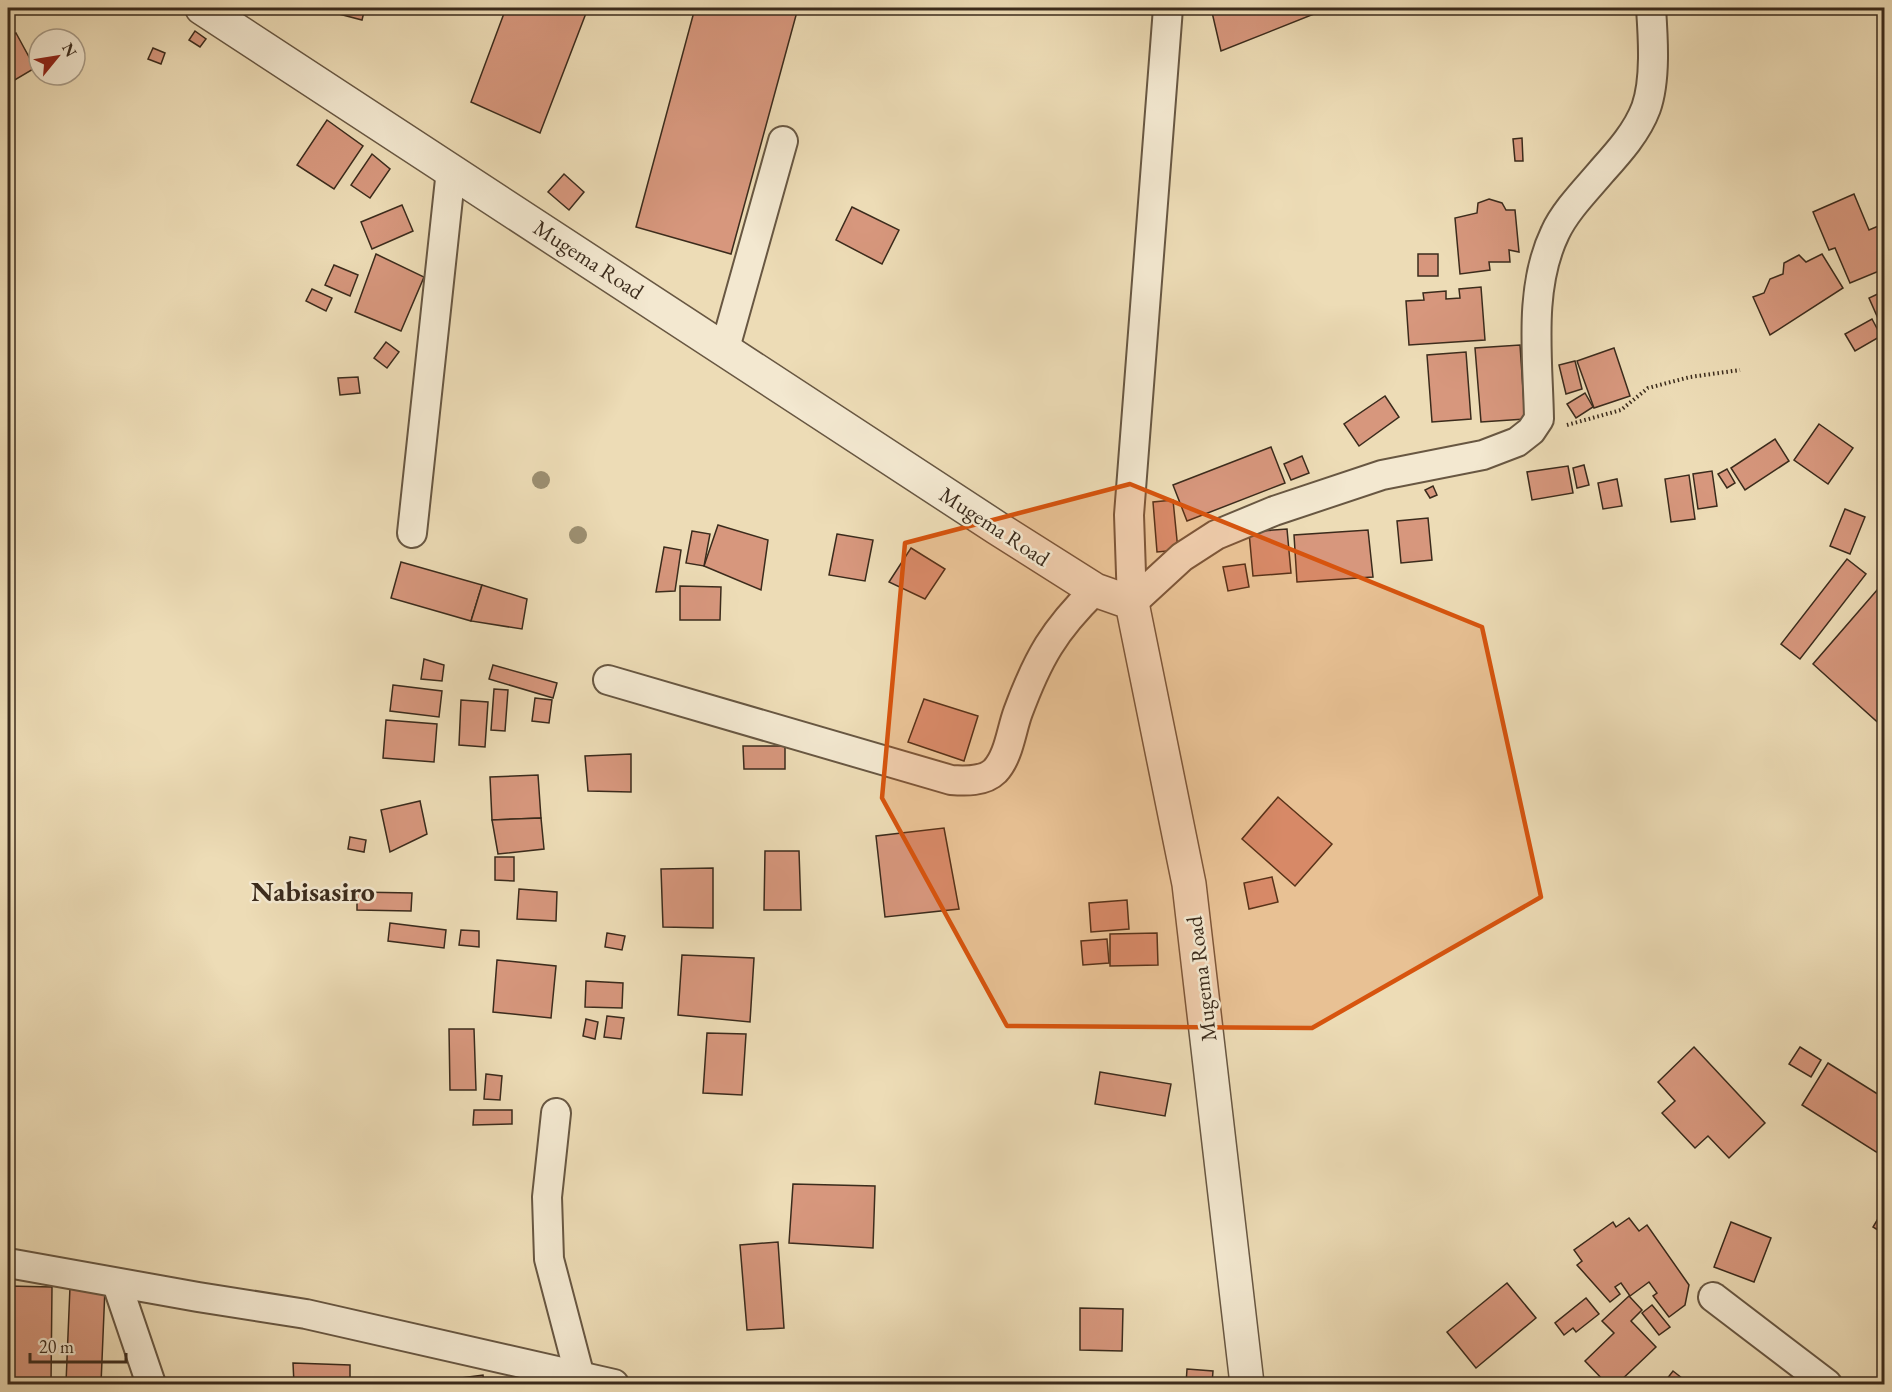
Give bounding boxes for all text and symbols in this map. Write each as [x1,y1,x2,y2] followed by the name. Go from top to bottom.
[27,27,87,87] north arrow
[57,39,82,61] text: N
[528,213,650,306] street label: Mugema Road
[934,480,1056,573] street label: Mugema Road
[251,873,375,909] district label: Nabisasiro
[1179,914,1224,1043] street label: Mugema Road
[30,1326,126,1364] scale bar
[39,1335,74,1358] text: 20 m

